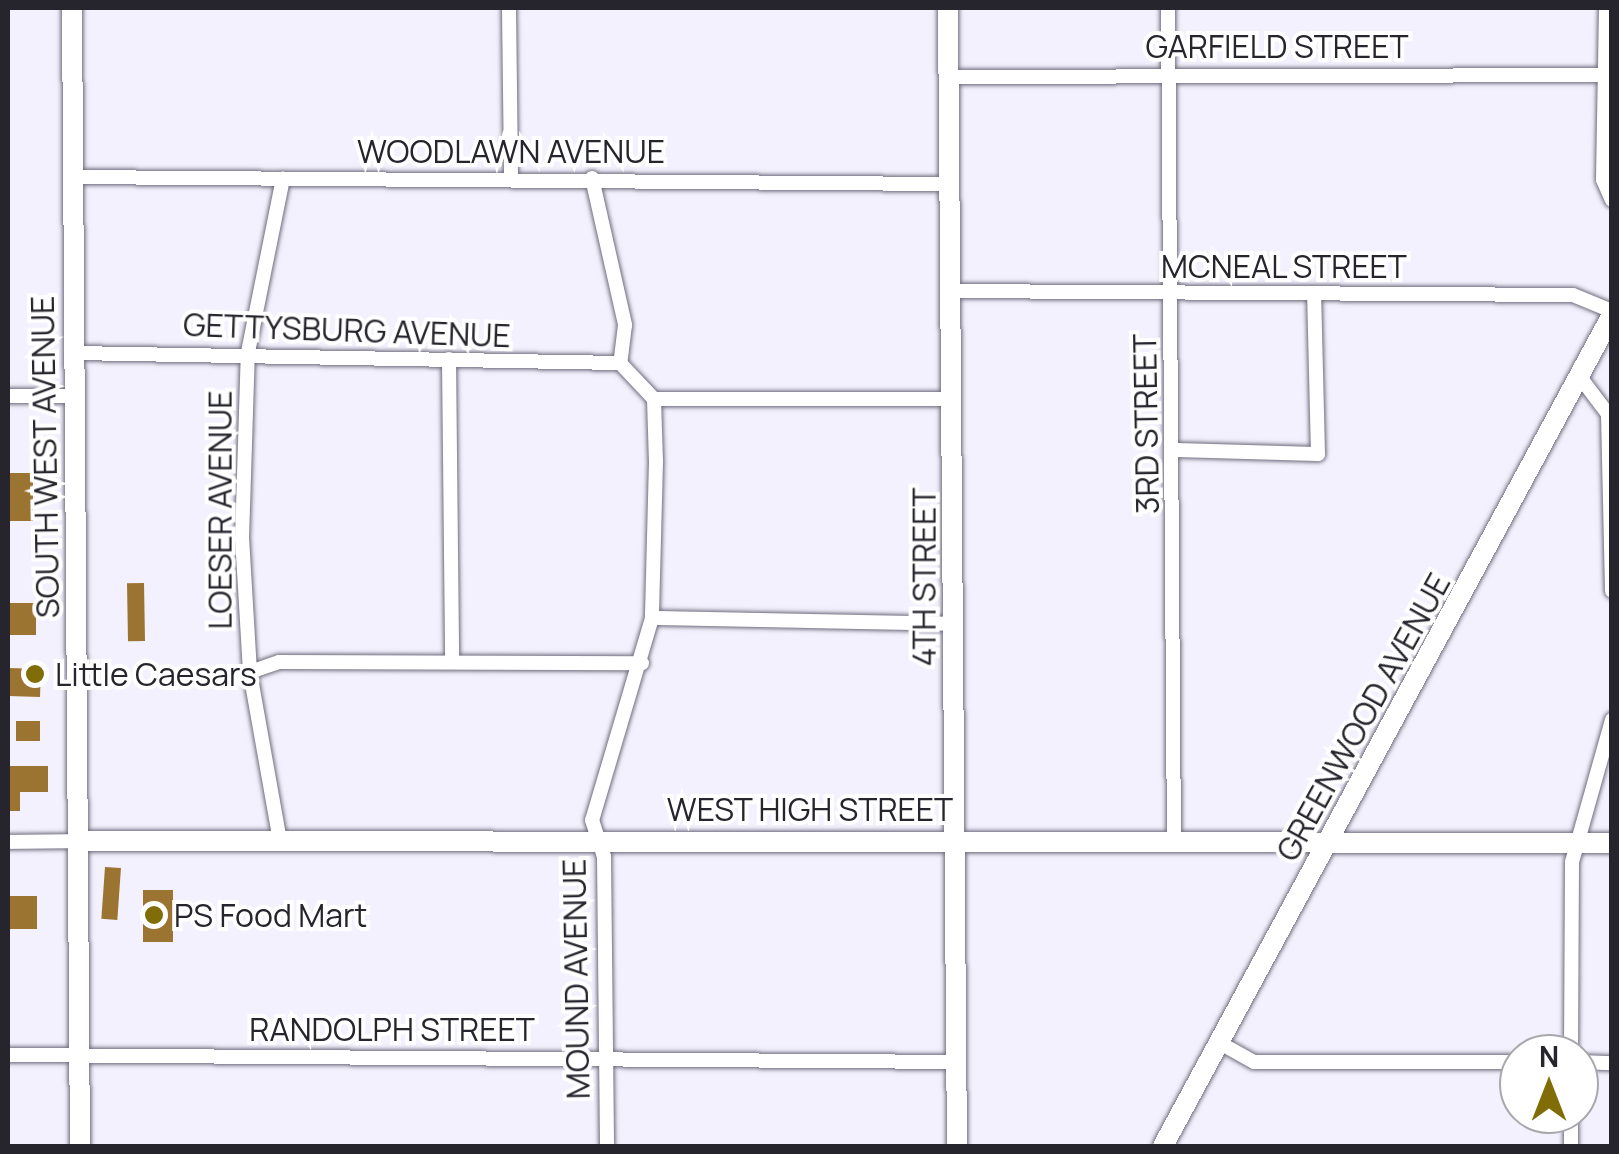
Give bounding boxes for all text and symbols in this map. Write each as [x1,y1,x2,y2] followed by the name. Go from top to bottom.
[1146,27,1408,65] street label: GARFIELD STREET
[357,132,665,170] street label: WOODLAWN AVENUE
[1160,247,1408,285] street label: MCNEAL STREET
[23,295,67,619] street label: SOUTH WEST AVENUE
[183,305,511,355] street label: GETTYSBURG AVENUE
[1125,334,1167,514] street label: 3RD STREET
[201,391,239,629] street label: LOESER AVENUE
[905,488,943,666] street label: 4TH STREET
[1268,567,1458,867] street label: GREENWOOD AVENUE
[55,655,257,693] place label: Little Caesars
[24,663,46,685] marker: Little Caesars
[666,790,954,828] street label: WEST HIGH STREET
[555,858,597,1100] street label: MOUND AVENUE
[174,896,367,934] place label: PS Food Mart
[143,904,165,926] marker: PS Food Mart
[249,1010,535,1048] street label: RANDOLPH STREET
[1499,1034,1599,1134] north arrow
[1539,1037,1559,1075] text: N

